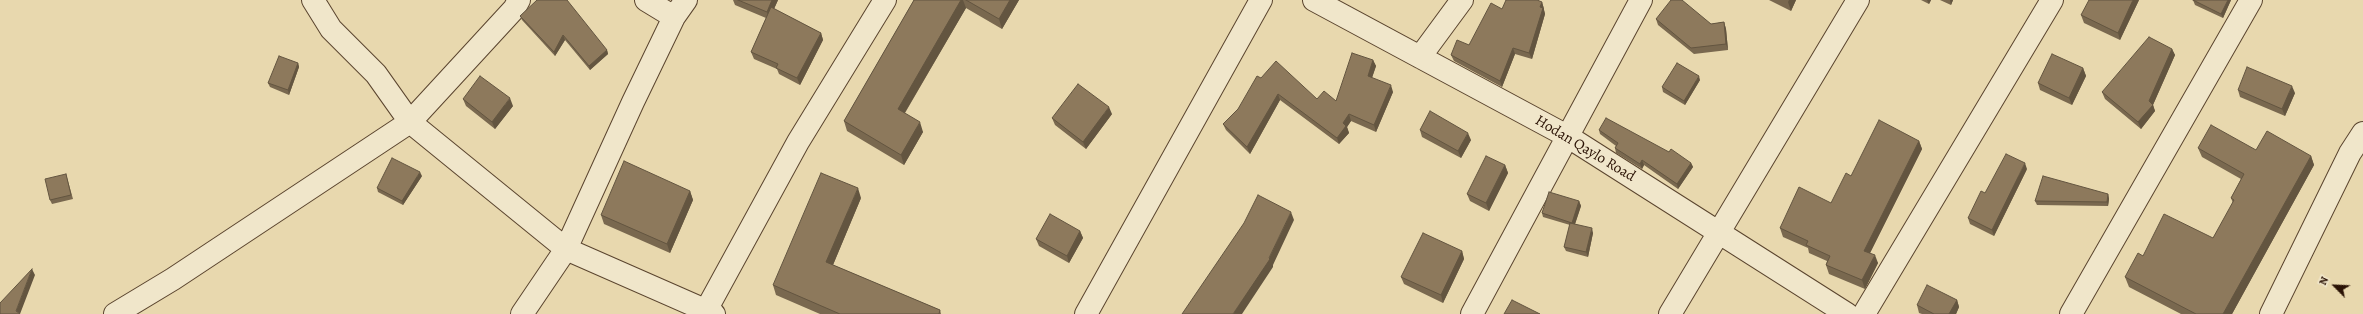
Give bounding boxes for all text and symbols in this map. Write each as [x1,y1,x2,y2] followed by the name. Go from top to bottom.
[1532,112,1638,186] street label: Hodan Qaylo Road
[2315,266,2355,306] north arrow
[2315,274,2332,288] text: N

